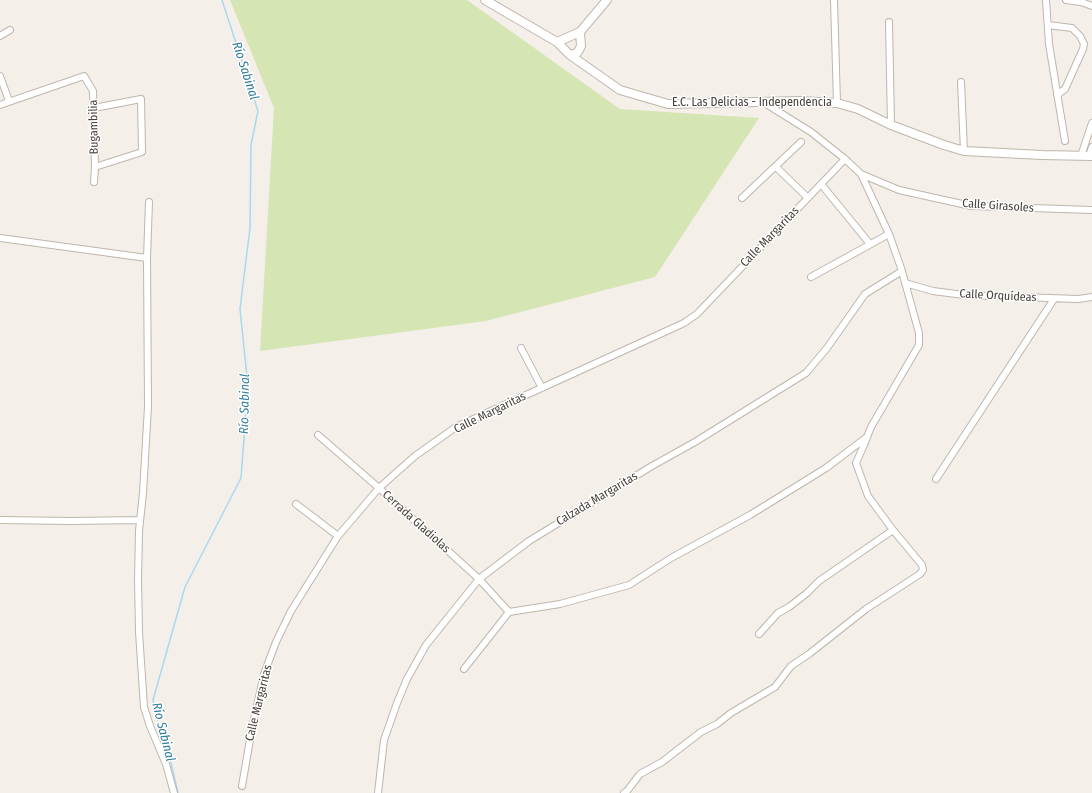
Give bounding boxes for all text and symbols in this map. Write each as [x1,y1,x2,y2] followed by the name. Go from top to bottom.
[228,40,262,102] water label: Río Sabinal
[672,96,832,110] street label: E.C. Las Delicias - Independencia
[86,99,102,155] street label: Bugambilia
[962,196,1034,216] street label: Calle Girasoles
[738,204,802,270] street label: Calle Margaritas
[959,287,1037,305] street label: Calle Orquídeas
[237,374,253,434] water label: Río Sabinal
[452,389,528,437] street label: Calle Margaritas
[554,469,640,529] street label: Calzada Margaritas
[379,488,453,556] street label: Cerrada Gladiolas
[243,663,275,743] street label: Calle Margaritas
[148,701,178,763] water label: Río Sabinal

